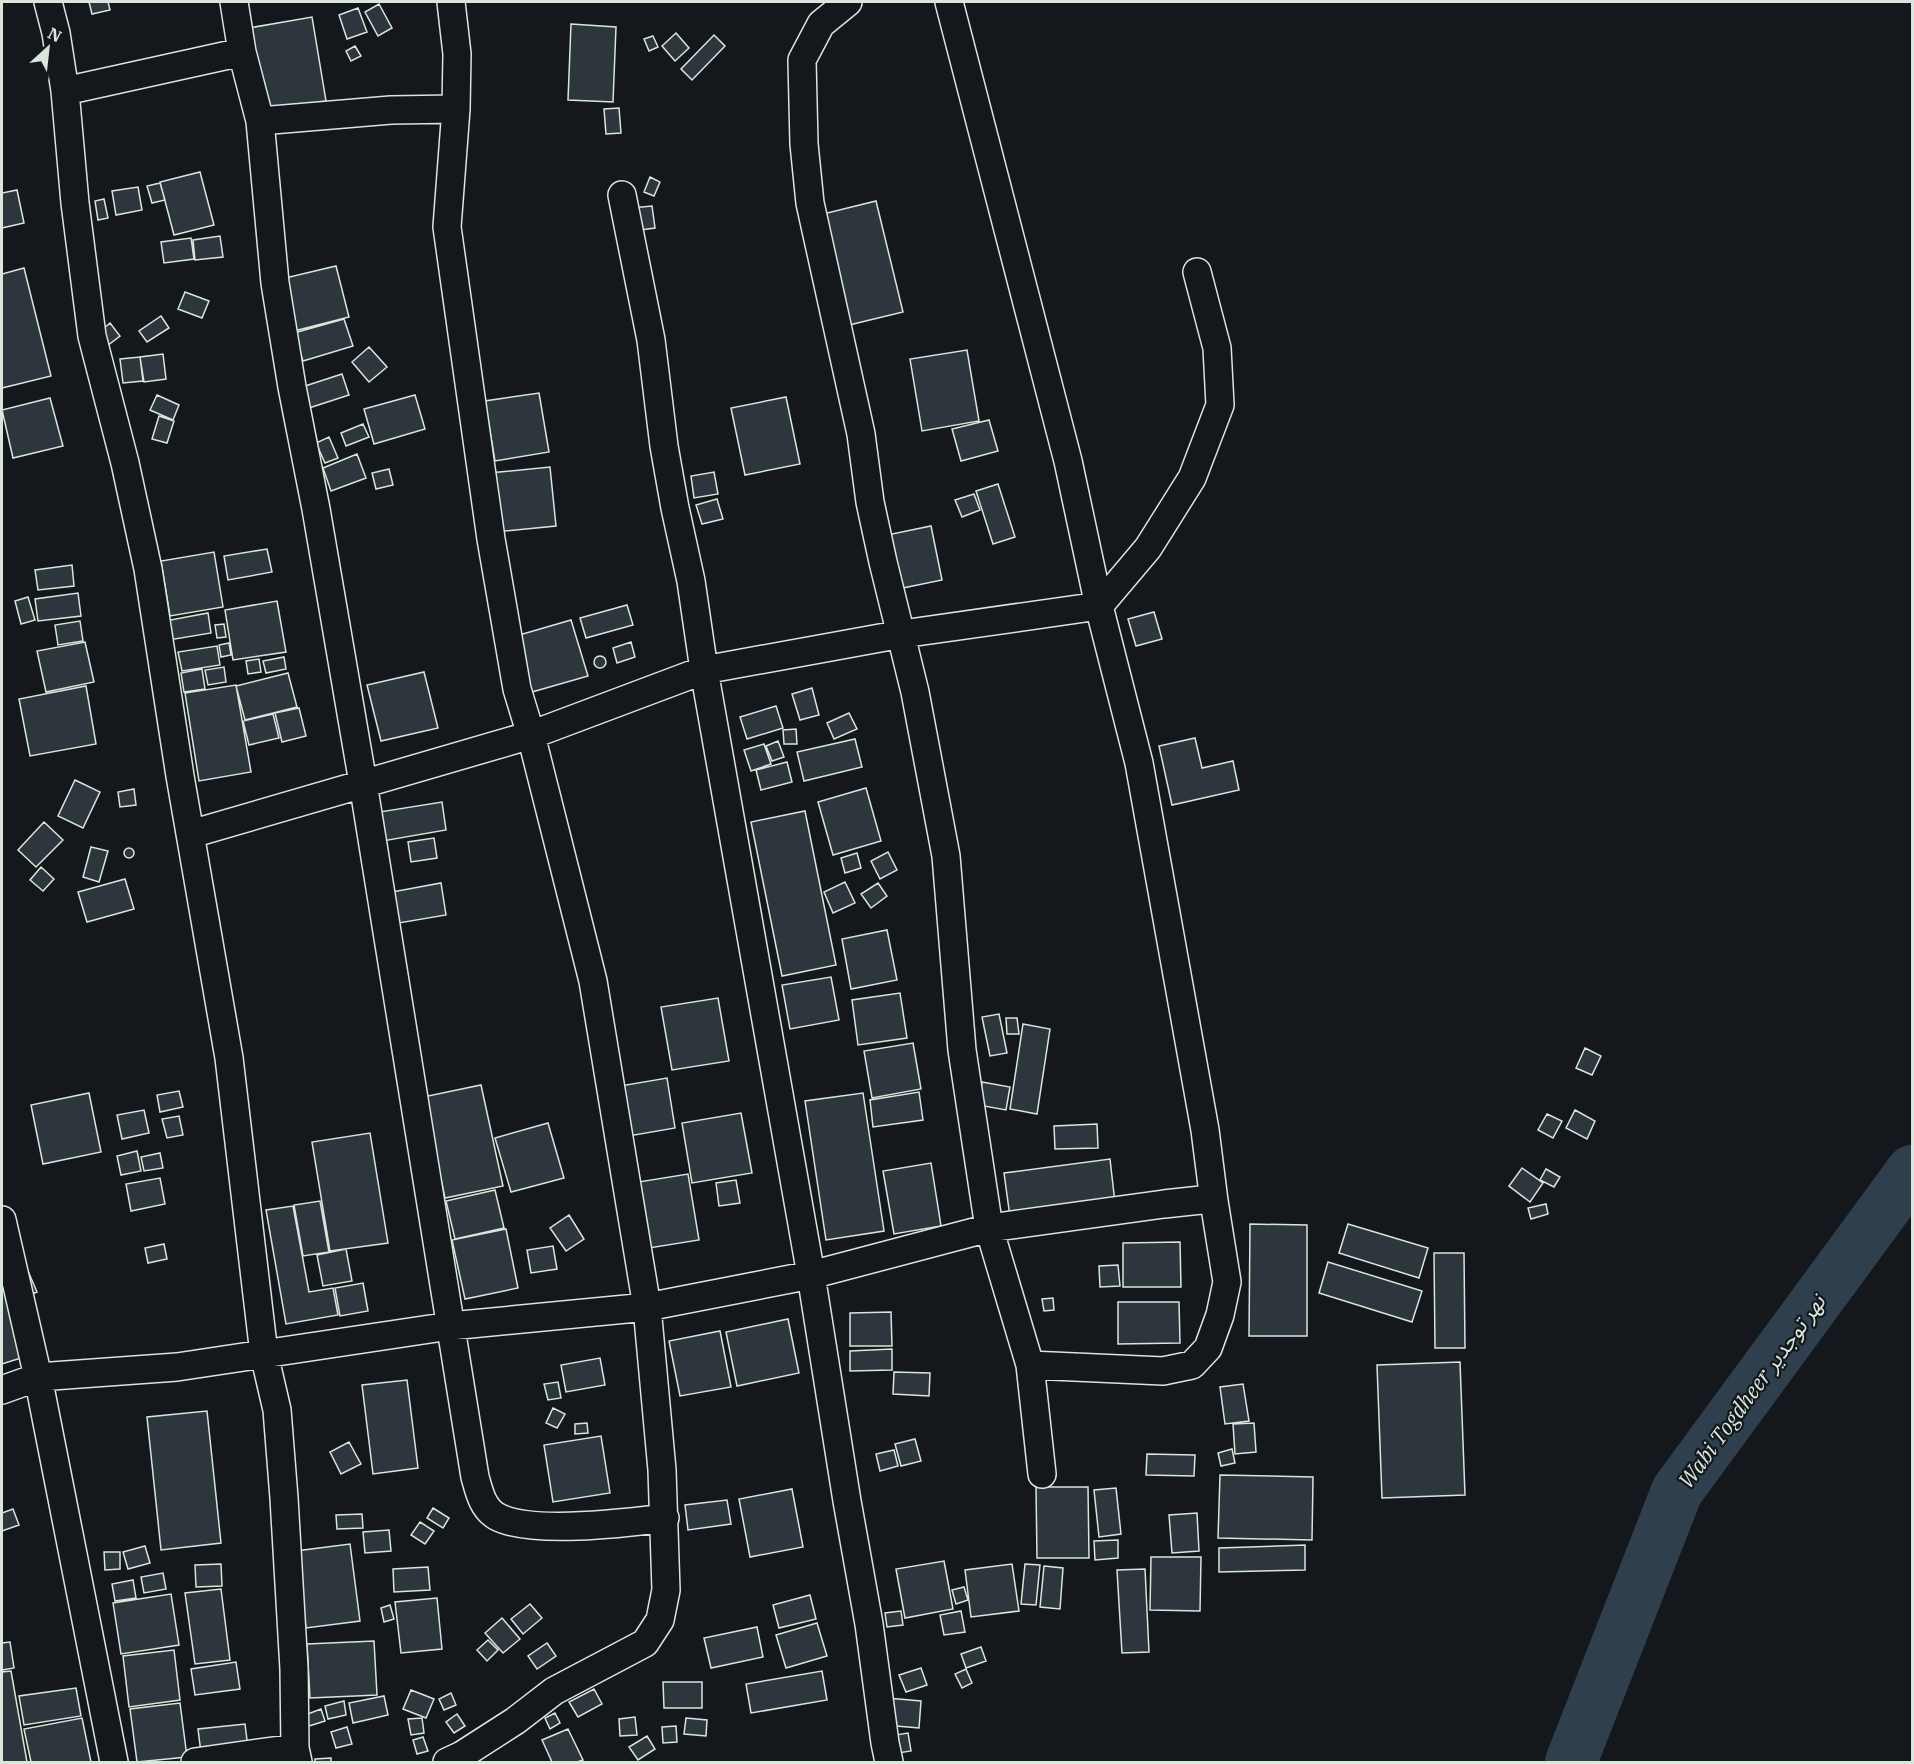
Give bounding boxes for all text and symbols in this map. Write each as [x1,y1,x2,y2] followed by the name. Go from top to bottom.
[18,18,78,78] north arrow
[45,23,65,46] text: N
[1671,1287,1832,1494] water label: Wabi Togdheer نهر توجدير

